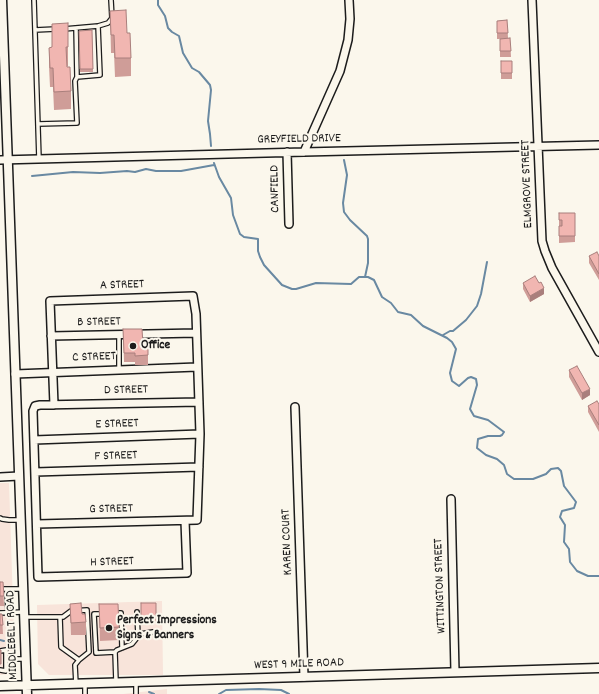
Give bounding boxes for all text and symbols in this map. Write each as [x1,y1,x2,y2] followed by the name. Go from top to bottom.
[257,131,341,149] street label: GREYFIELD DRIVE
[519,139,537,229] street label: ELMGROVE STREET
[268,165,284,213] street label: CANFIELD
[100,277,144,295] street label: A STREET
[77,315,121,331] street label: B STREET
[141,338,170,354] place label: Office
[128,341,138,351] marker: Office
[72,349,116,367] street label: C STREET
[104,383,148,399] street label: D STREET
[95,416,139,434] street label: E STREET
[94,448,138,466] street label: F STREET
[89,502,133,518] street label: G STREET
[279,509,297,575] street label: KAREN COURT
[432,538,450,634] street label: WITTINGTON STREET
[90,554,134,572] street label: H STREET
[4,590,22,680] street label: MIDDLEBELT ROAD
[117,613,217,644] place label: Perfect Impressions Signs & Banners
[104,623,114,633] marker: Perfect Impressions Signs & Banners
[254,656,344,674] street label: WEST 9 MILE ROAD

